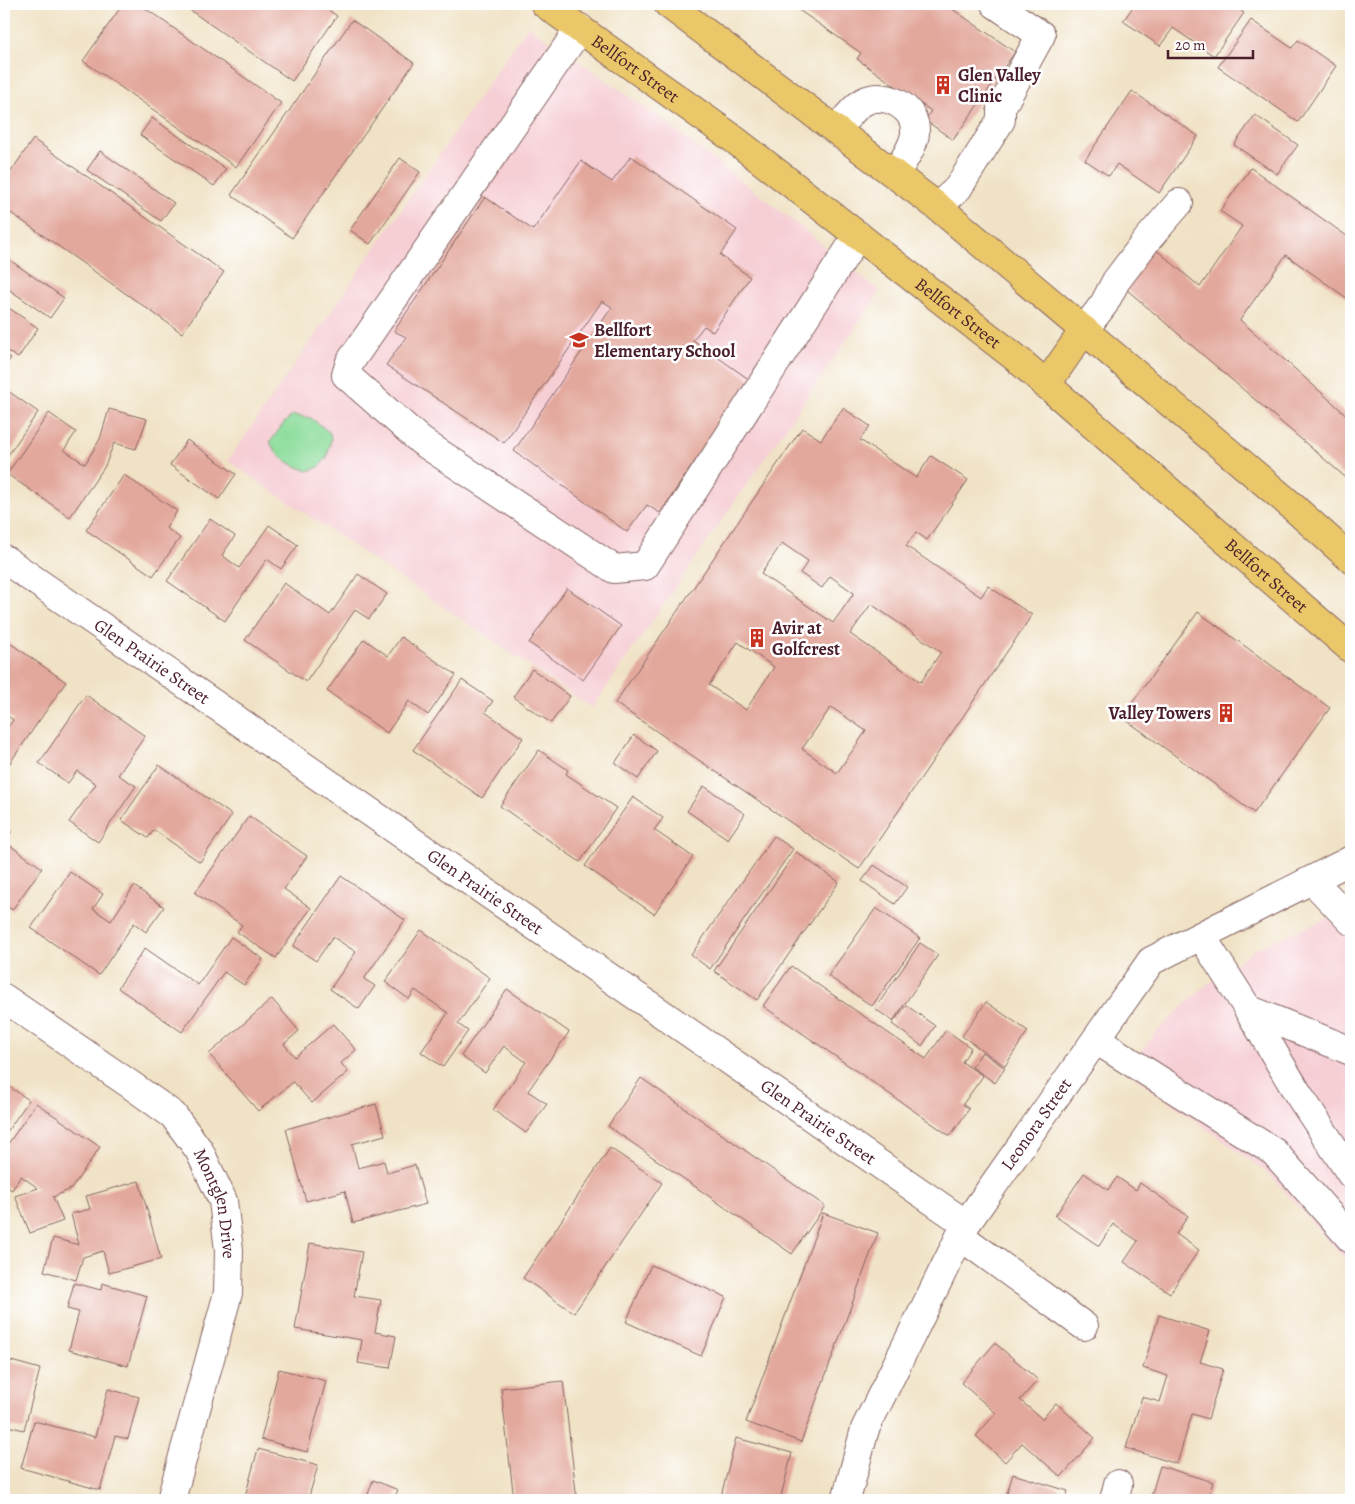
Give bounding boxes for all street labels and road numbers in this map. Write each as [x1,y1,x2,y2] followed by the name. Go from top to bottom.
[586,29,684,108] street label: Bellfort Street
[910,272,1006,354] street label: Bellfort Street
[1220,533,1313,618] street label: Bellfort Street
[89,613,215,710] street label: Glen Prairie Street
[423,843,548,940] street label: Glen Prairie Street
[995,1073,1077,1175] street label: Leonora Street
[756,1074,881,1170] street label: Glen Prairie Street
[188,1144,241,1259] street label: Montglen Drive

